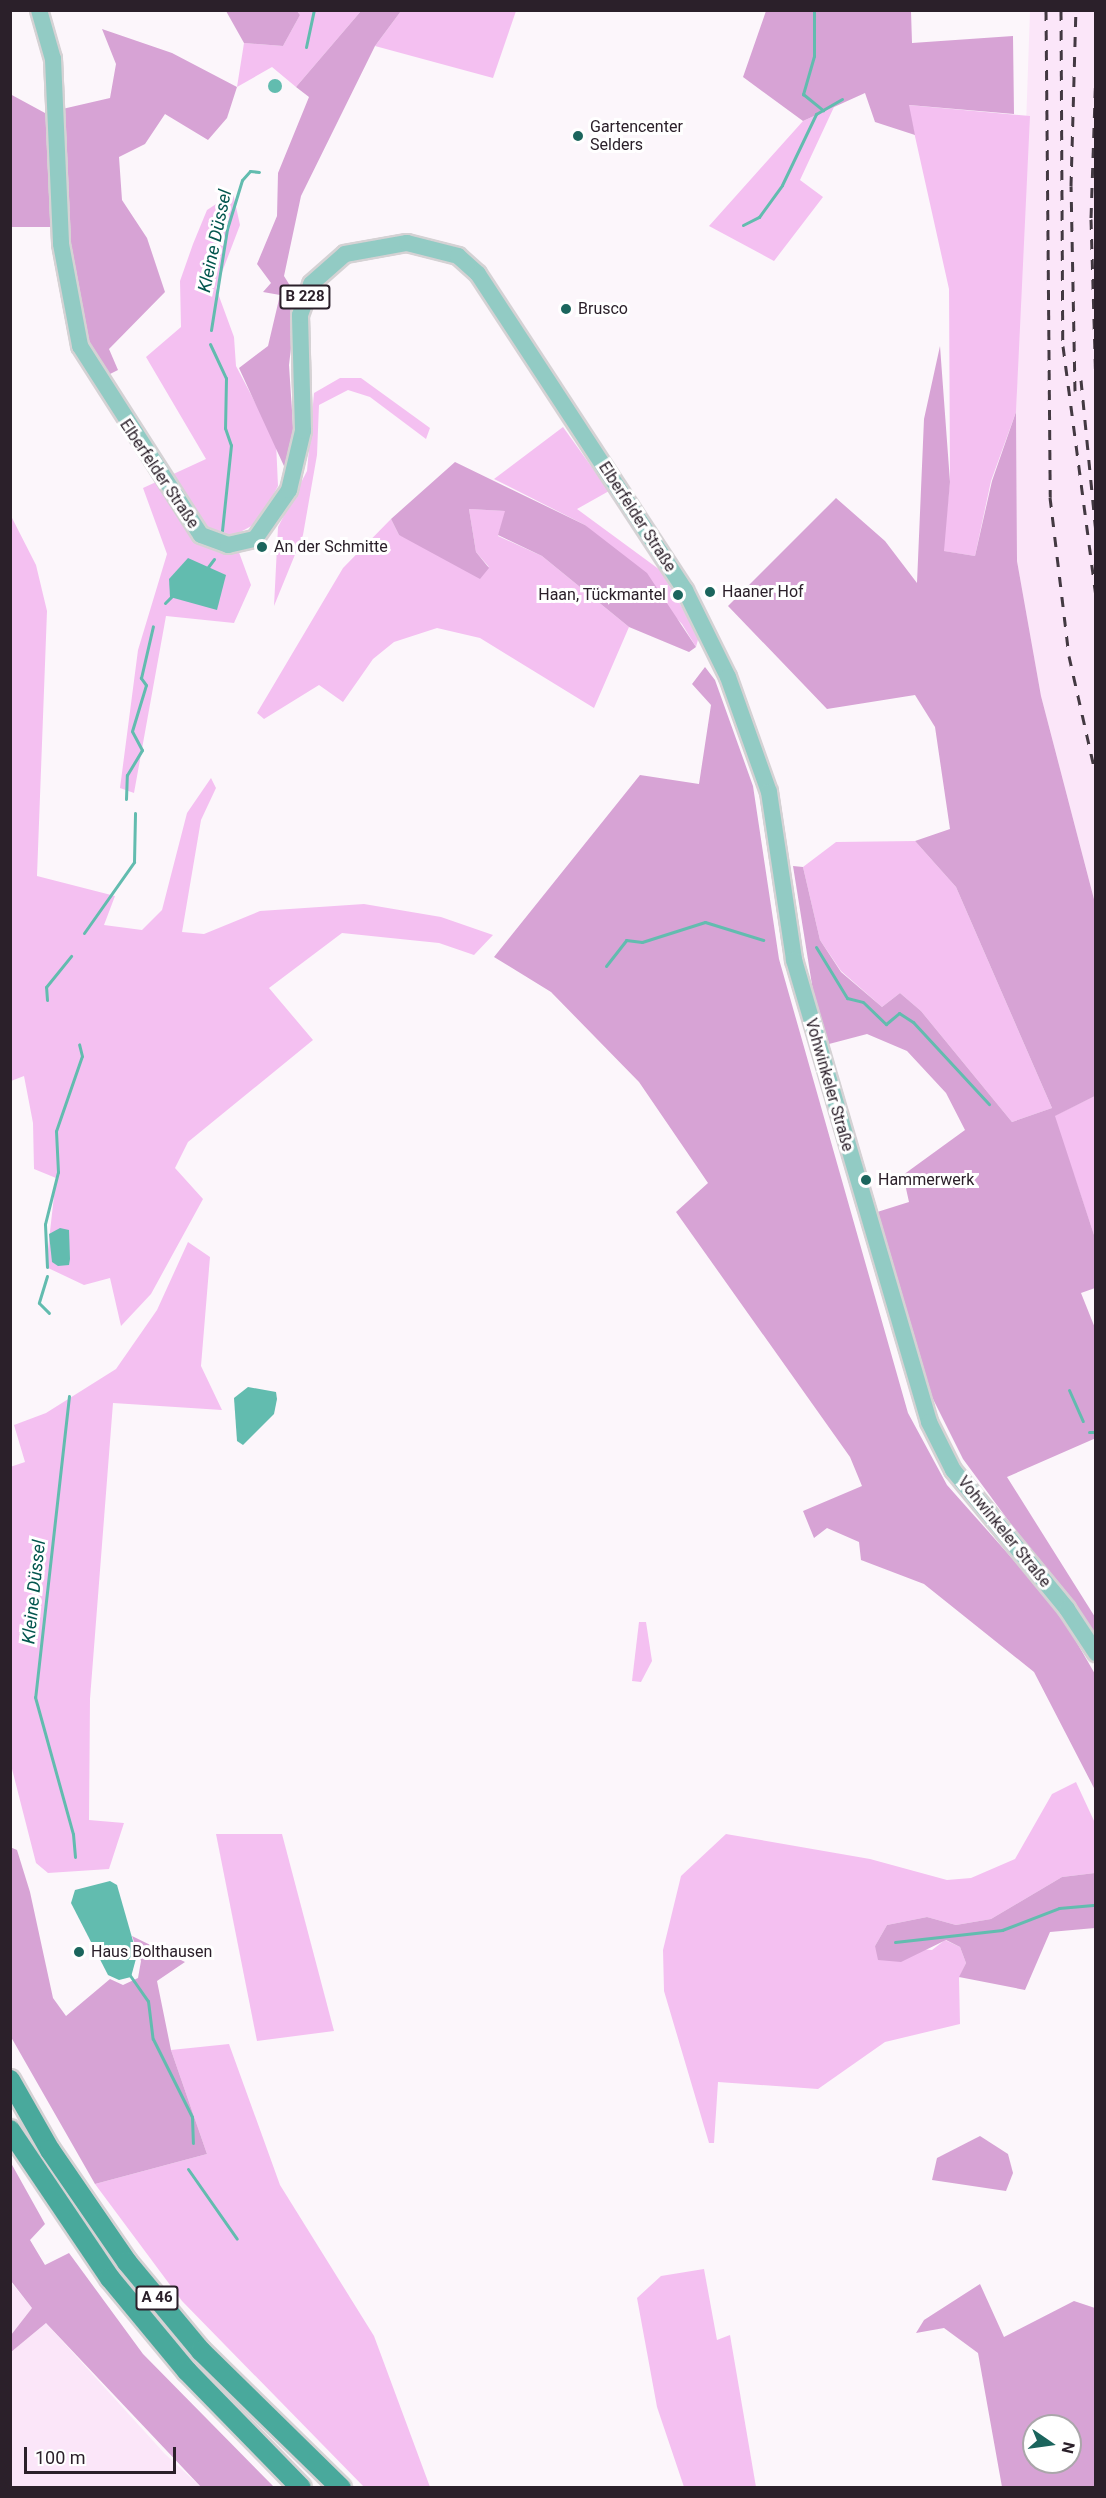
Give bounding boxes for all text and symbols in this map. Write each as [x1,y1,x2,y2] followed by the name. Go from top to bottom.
[590,117,683,155] place label: Gartencenter Selders
[571,129,585,143] marker: Gartencenter Selders
[194,188,236,294] water label: Kleine Düssel
[278,285,332,309] road number: B 228
[578,299,628,319] place label: Brusco
[559,302,573,316] marker: Brusco
[115,416,203,532] street label: Elberfelder Straße
[594,458,680,576] street label: Elberfelder Straße
[274,537,388,557] place label: An der Schmitte
[255,540,269,554] marker: An der Schmitte
[722,582,804,602] place label: Haaner Hof
[538,585,666,605] place label: Haan, Tückmantel
[703,585,717,599] marker: Haaner Hof
[671,588,685,602] marker: Haan, Tückmantel
[801,1016,857,1154] street label: Vohwinkeler Straße
[878,1170,974,1190] place label: Hammerwerk
[859,1173,873,1187] marker: Hammerwerk
[953,1473,1055,1591] street label: Vohwinkeler Straße
[18,1539,50,1645] water label: Kleine Düssel
[91,1942,212,1962] place label: Haus Bolthausen
[72,1945,86,1959] marker: Haus Bolthausen
[134,2286,180,2310] road number: A 46
[1022,2414,1082,2474] north arrow
[27,2435,178,2473] scale bar
[1058,2440,1079,2455] text: N
[35,2447,86,2468] text: 100 m

